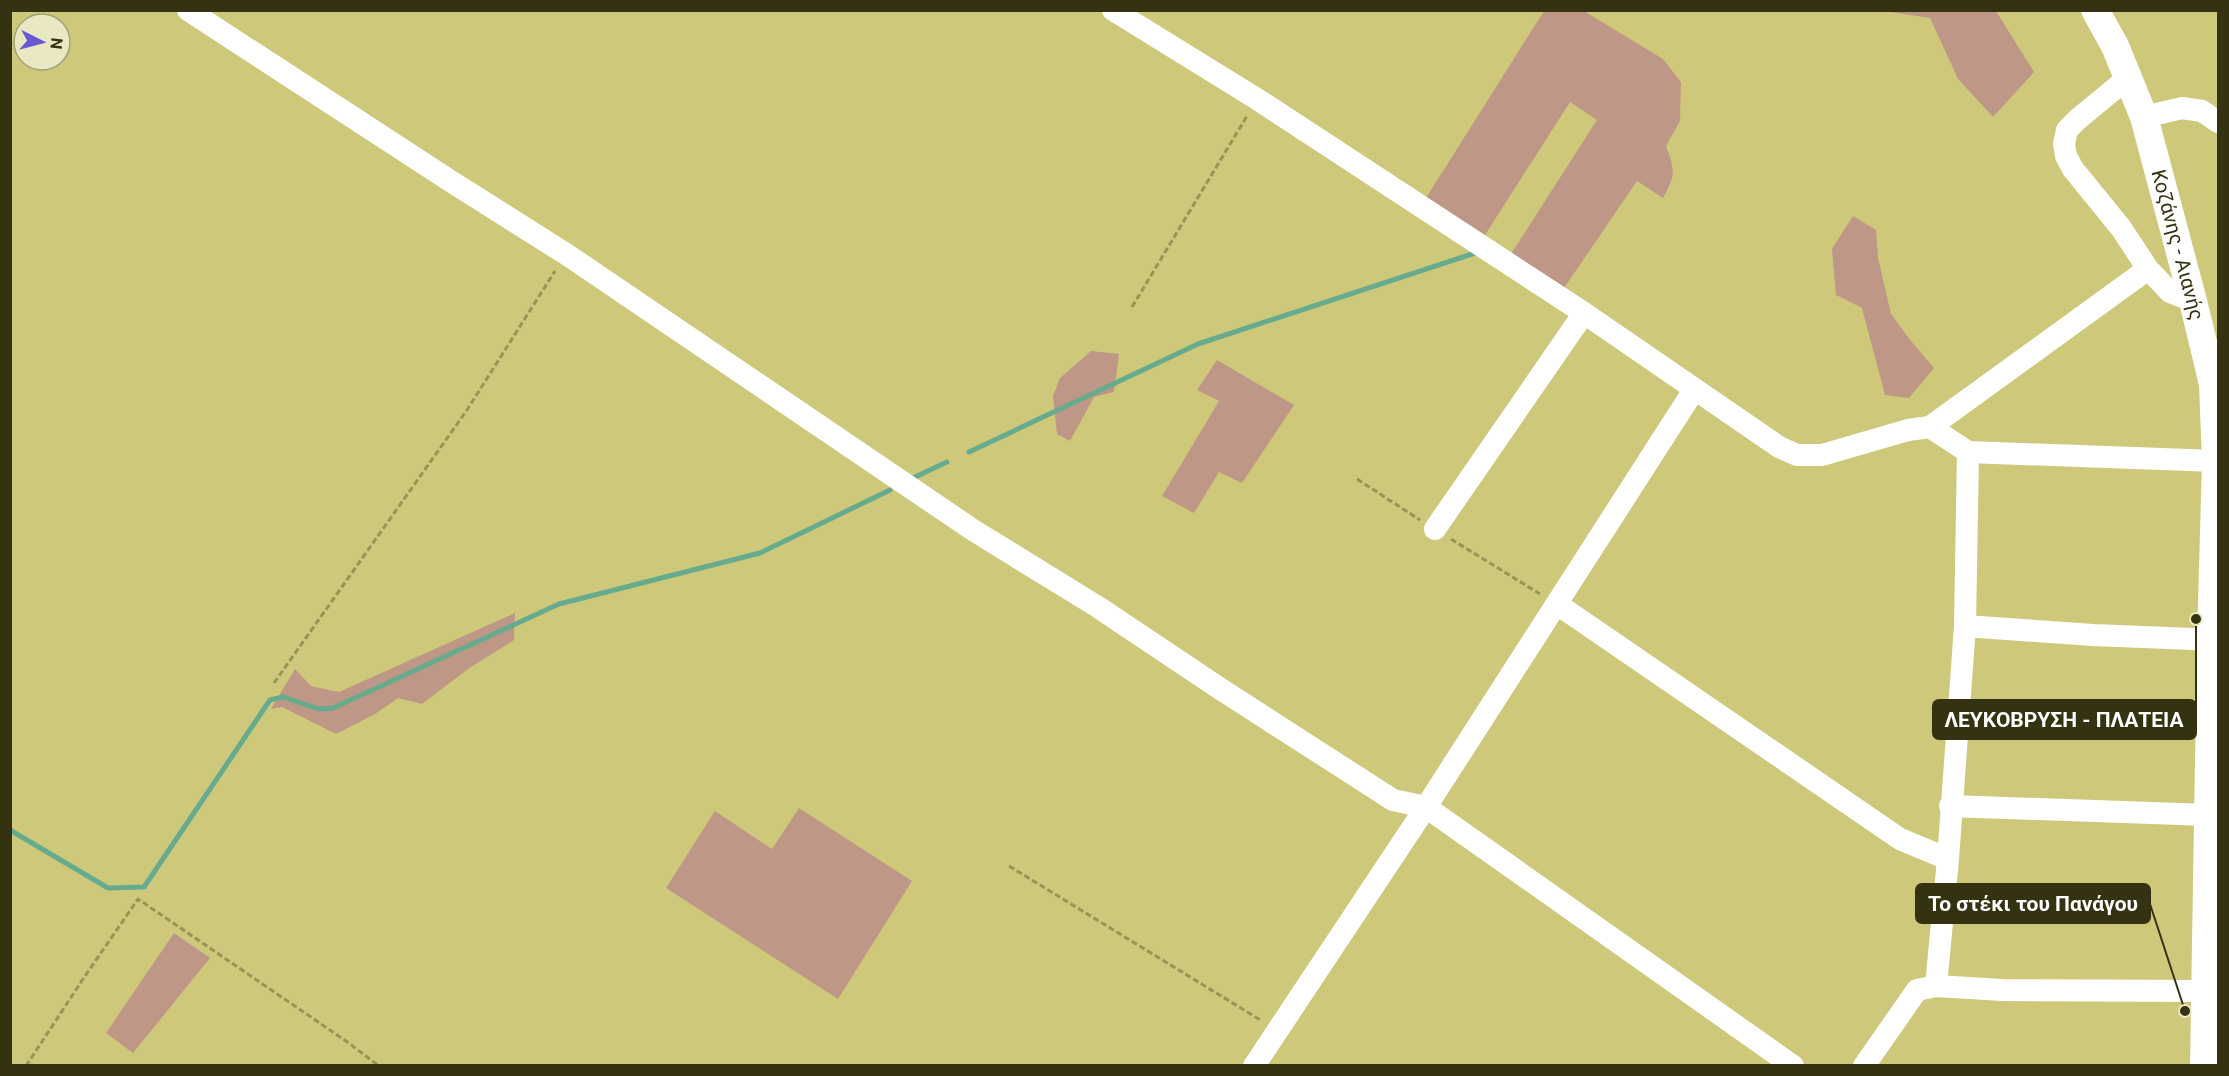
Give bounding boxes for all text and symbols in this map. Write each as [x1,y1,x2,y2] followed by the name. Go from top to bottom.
[12,12,72,72] north arrow
[46,37,66,50] text: N
[2146,167,2209,322] street label: Κοζάνης - Αιανής
[1933,700,2196,739] callout: ΛΕΥΚΟΒΡΥΣΗ - ΠΛΑΤΕΙΑ
[1944,708,2184,732] text: ΛΕΥΚΟΒΡΥΣΗ - ΠΛΑΤΕΙΑ
[1916,884,2150,923] callout: Το στέκι του Πανάγου
[1928,892,2138,916] text: Το στέκι του Πανάγου

